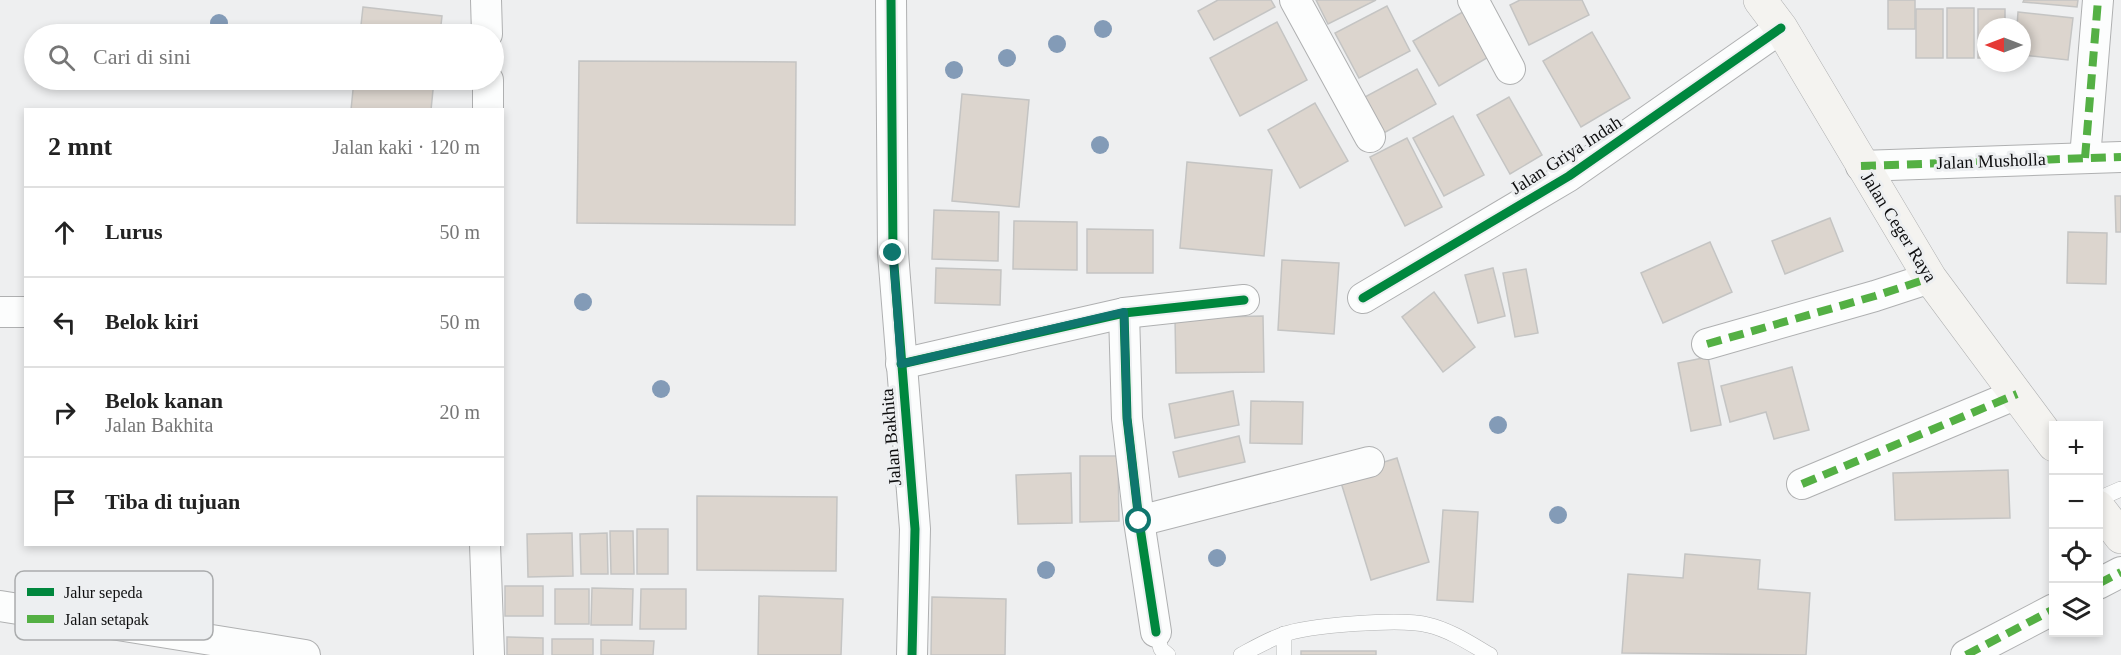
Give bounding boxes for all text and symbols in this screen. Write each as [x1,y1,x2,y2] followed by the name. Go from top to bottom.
[1977,18,2031,72] north arrow
[24,24,504,90] search box
[45,41,78,74] icon: search
[93,44,191,69] text: Cari di sini
[1507,112,1625,198] street label: Jalan Griya Indah
[48,132,112,161] text: 2 mnt
[332,136,480,158] text: Jalan kaki · 120 m
[1936,149,2046,173] street label: Jalan Musholla
[1857,168,1941,286] street label: Jalan Ceger Raya
[48,216,81,249] icon: ahead
[105,219,162,244] text: Lurus
[439,221,480,243] text: 50 m
[879,239,905,265] route end
[48,306,81,339] icon: left
[105,309,199,334] text: Belok kiri
[439,311,480,333] text: 50 m
[105,388,223,413] text: Belok kanan
[877,388,905,486] street label: Jalan Bakhita
[48,396,81,429] icon: right
[439,401,480,423] text: 20 m
[105,414,213,436] text: Jalan Bakhita
[2049,421,2103,637] map controls
[2049,421,2103,475] button: +
[2049,475,2103,529] button: −
[48,486,81,519] icon: arrive
[105,489,240,514] text: Tiba di tujuan
[1125,507,1151,533] route start
[2049,529,2103,583] button: locate
[15,571,213,640] legend
[2049,583,2103,637] button: layers
[64,584,143,602] text: Jalur sepeda
[64,611,149,629] text: Jalan setapak

